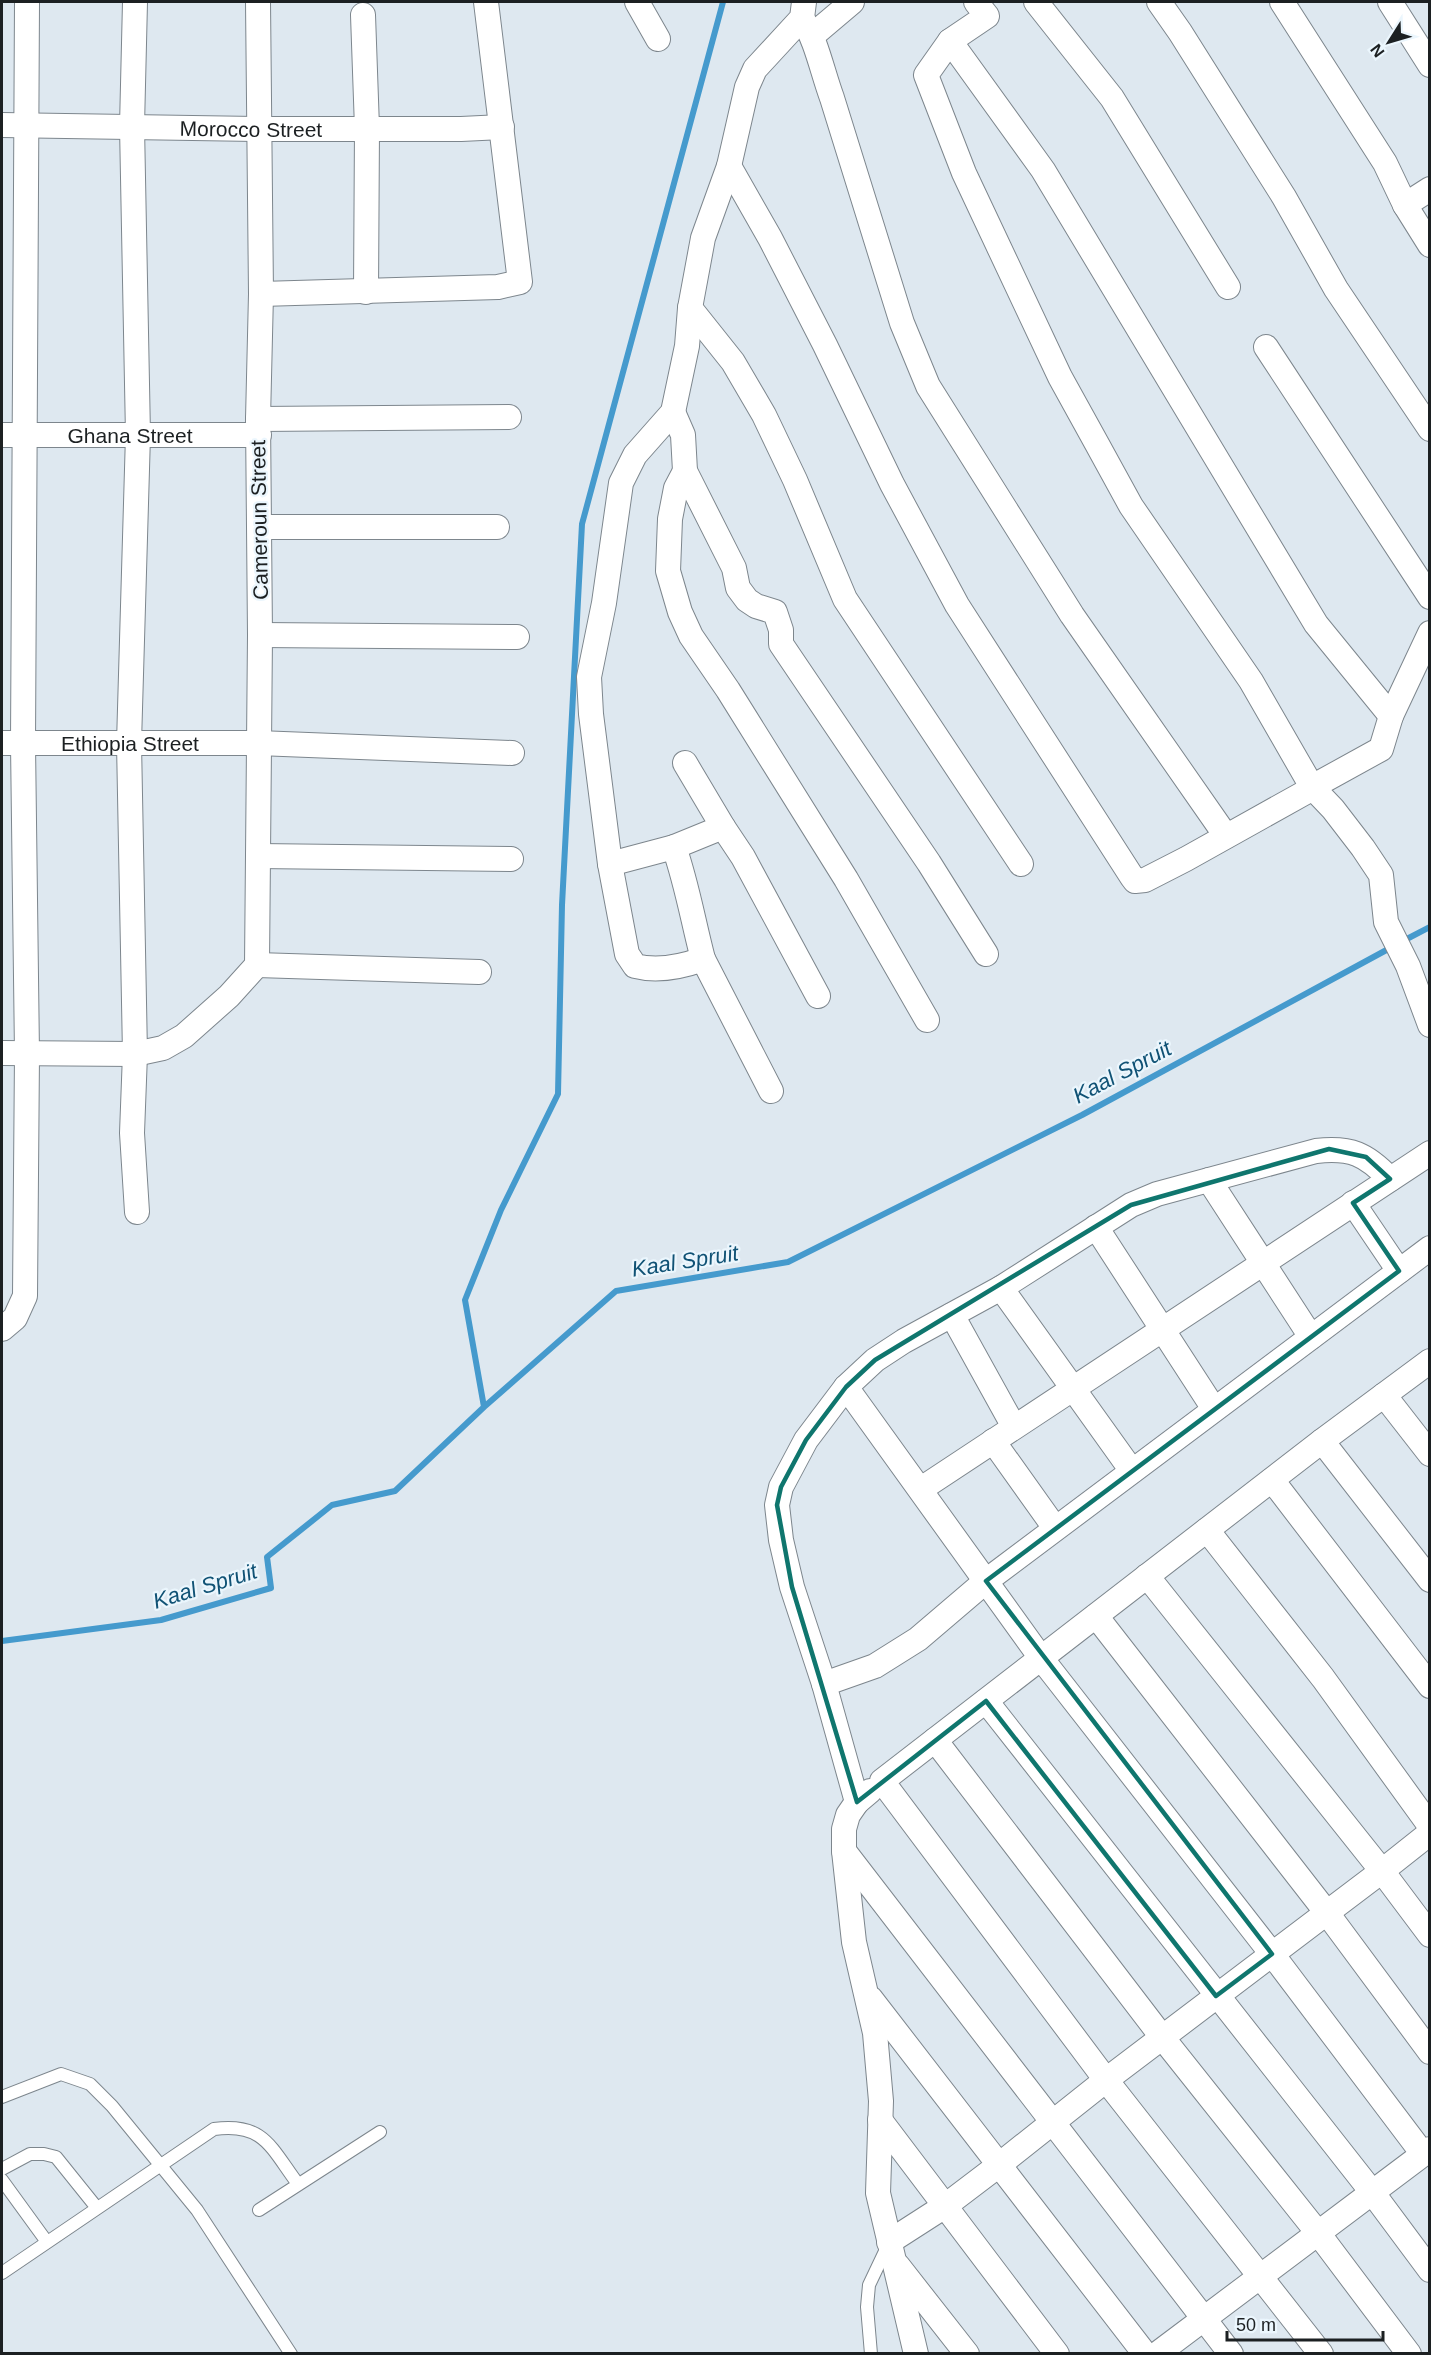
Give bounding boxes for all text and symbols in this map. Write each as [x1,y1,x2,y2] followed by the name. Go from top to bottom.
[1359,12,1419,72] north arrow
[1367,41,1388,60] text: N
[180,116,322,141] street label: Morocco Street
[67,424,193,447] street label: Ghana Street
[246,440,272,600] street label: Cameroun Street
[61,732,199,755] street label: Ethiopia Street
[1069,1035,1176,1108] water label: Kaal Spruit
[630,1240,741,1282] water label: Kaal Spruit
[150,1558,261,1614] water label: Kaal Spruit
[1227,2304,1383,2342] scale bar
[1236,2315,1276,2335] text: 50 m

